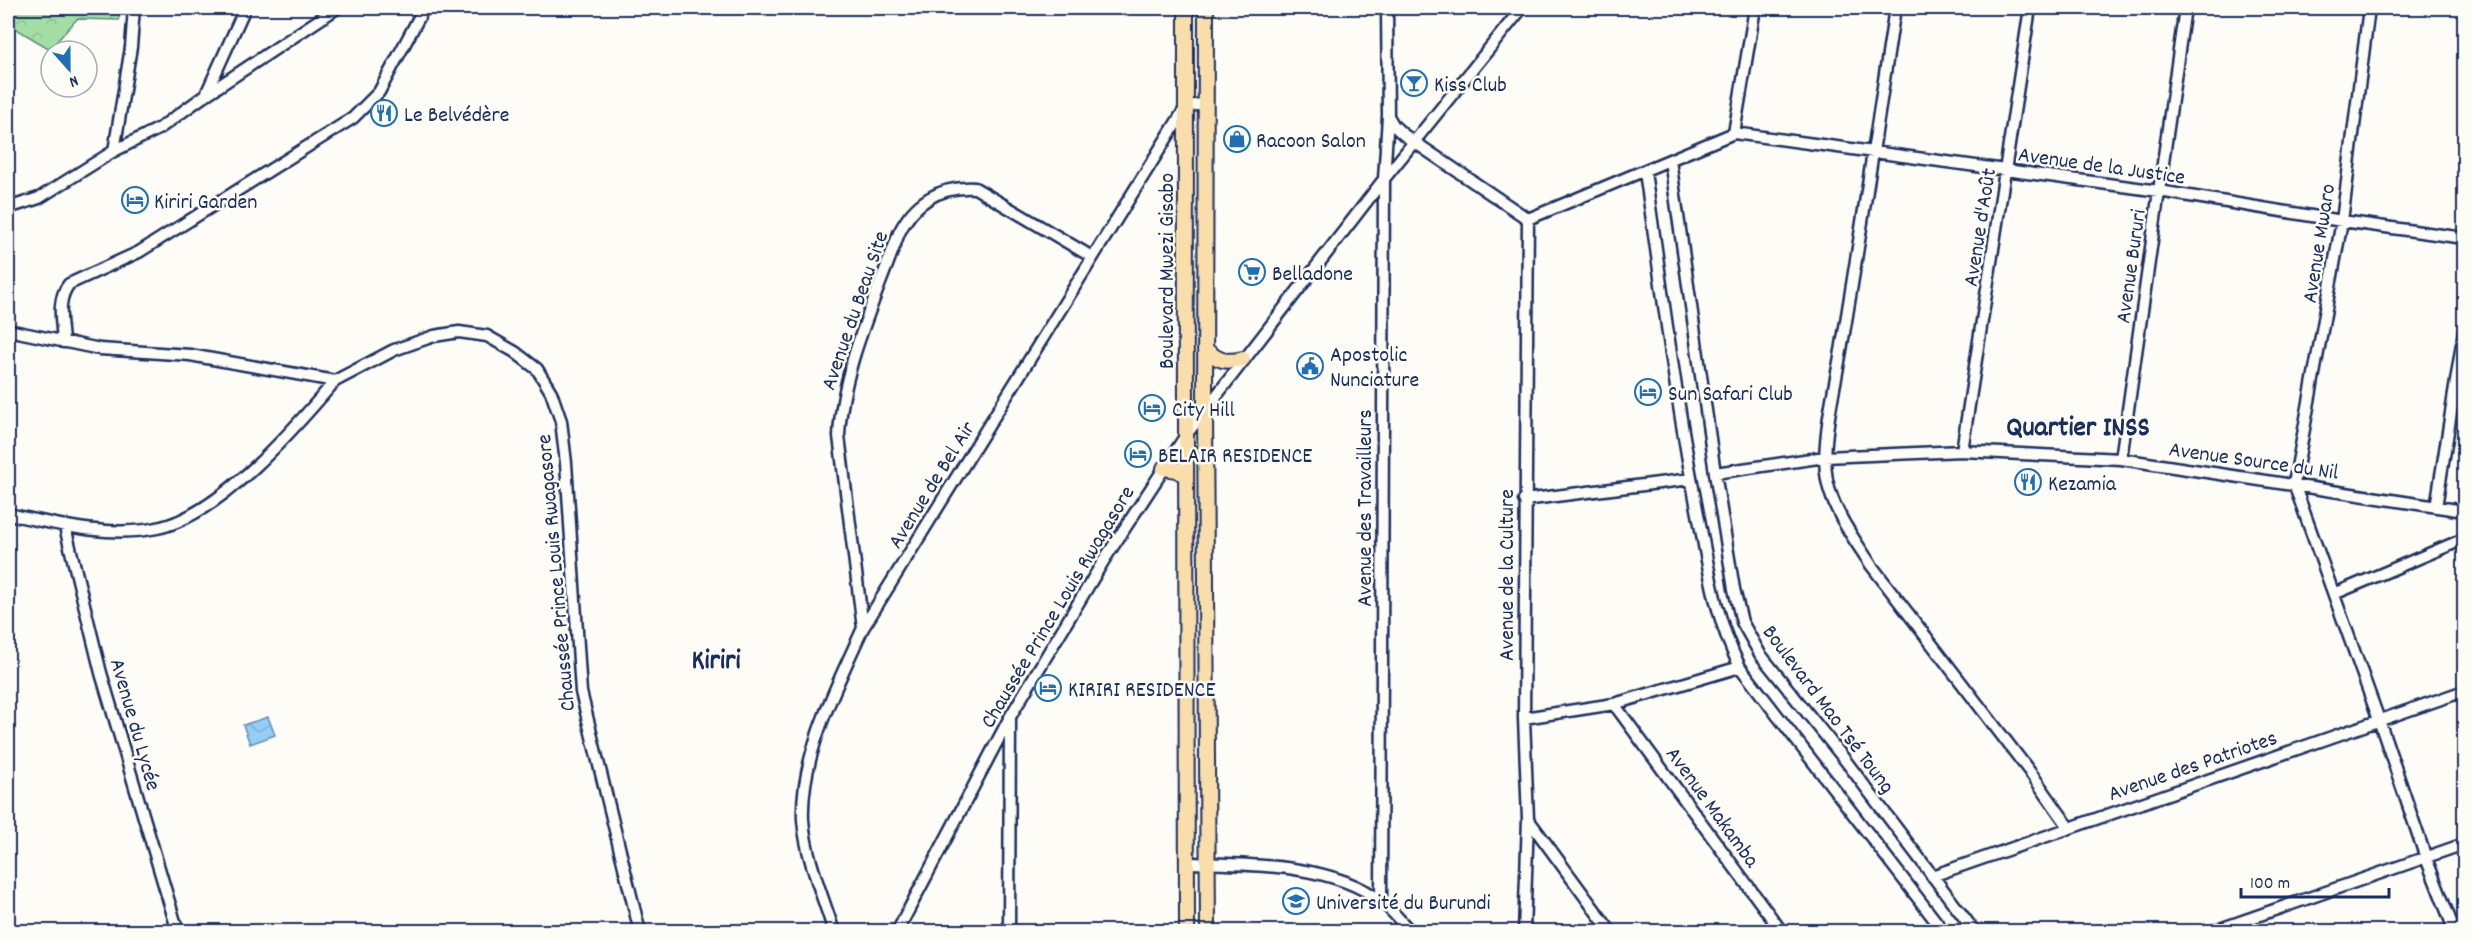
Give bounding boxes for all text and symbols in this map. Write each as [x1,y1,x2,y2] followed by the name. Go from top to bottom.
[39,39,99,99] north arrow
[1399,68,1429,98] bar icon: Kiss Club
[66,69,81,93] text: N
[1434,71,1507,102] place label: Kiss Club
[369,98,399,128] restaurant icon: Le Belvédère
[404,101,509,132] place label: Le Belvédère
[1222,124,1252,154] shop icon: Racoon Salon
[1256,127,1366,158] place label: Racoon Salon
[2016,140,2187,195] street label: Avenue de la Justice
[1957,166,2006,289] street label: Avenue d'Août
[1153,173,1184,369] street label: Boulevard Mwezi Gisabo
[2296,182,2345,306] street label: Avenue Mwaro
[120,185,150,215] hotel icon: Kiriri Garden
[154,188,257,219] place label: Kiriri Garden
[2109,207,2156,326] street label: Avenue Bururi
[815,227,898,395] street label: Avenue du Beau Site
[1237,257,1267,287] supermarket icon: Belladone
[1272,260,1353,291] place label: Belladone
[1330,341,1419,397] place label: Apostolic Nunciature
[1295,351,1325,381] public building icon: Apostolic Nunciature
[1633,377,1663,407] hotel icon: Sun Safari Club
[1668,380,1793,411] place label: Sun Safari Club
[1137,393,1167,423] hotel icon: City Hill
[1172,396,1235,427] place label: City Hill
[1351,409,1382,607] street label: Avenue des Travailleurs
[2006,410,2150,450] district label: Quartier INSS
[881,416,985,555] street label: Avenue de Bel Air
[530,433,585,713] street label: Chaussée Prince Louis Rwagasore
[2167,435,2340,490] street label: Avenue Source du Nil
[1123,439,1153,469] hotel icon: BELAIR RESIDENCE
[1158,442,1312,473] place label: BELAIR RESIDENCE
[2013,467,2043,497] restaurant icon: Kezamia
[2048,470,2117,501] place label: Kezamia
[974,481,1144,735] street label: Chaussée Prince Louis Rwagasore
[1493,489,1524,661] street label: Avenue de la Culture
[1753,619,1901,801] street label: Boulevard Mao Tsé Toung
[691,643,741,683] district label: Kiriri
[100,655,167,795] street label: Avenue du Lycée
[1033,673,1063,703] hotel icon: KIRIRI RESIDENCE
[1068,676,1215,707] place label: KIRIRI RESIDENCE
[2104,724,2282,811] street label: Avenue des Patriotes
[1657,741,1766,875] street label: Avenue Makamba
[2241,861,2390,899] scale bar
[2250,872,2290,897] text: 100 m
[1281,886,1311,916] school or university icon: Université du Burundi
[1316,889,1491,920] place label: Université du Burundi

